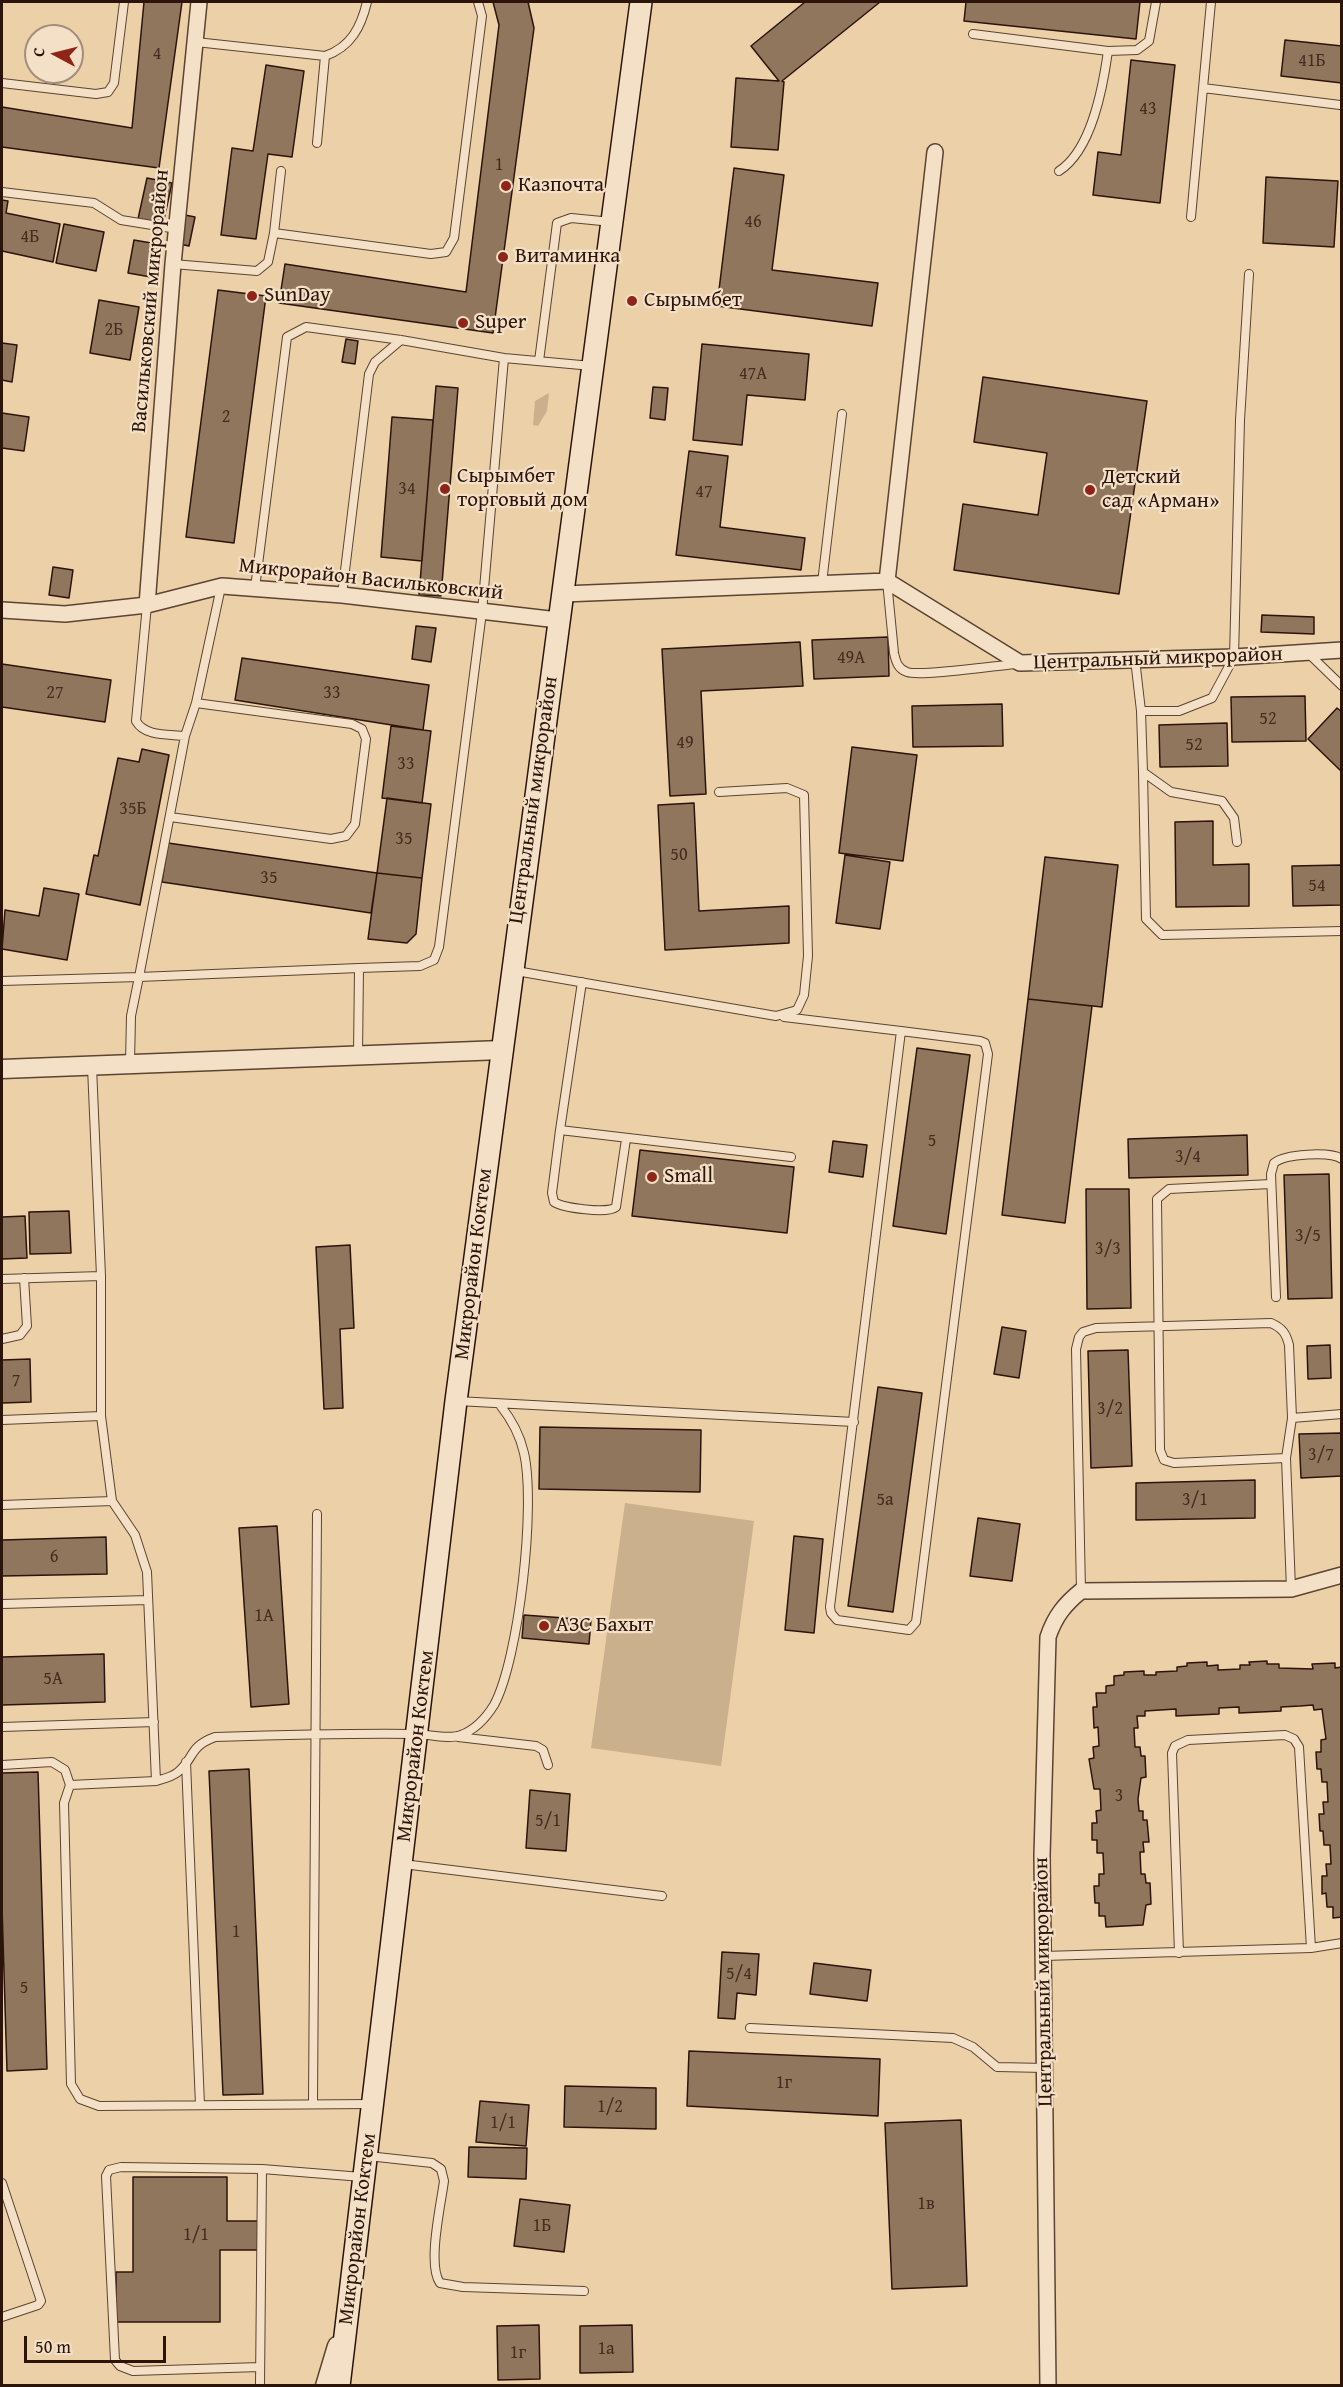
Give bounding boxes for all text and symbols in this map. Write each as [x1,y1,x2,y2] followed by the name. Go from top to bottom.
[24,24,84,84] north arrow
[153,43,161,65] house number: 4
[26,46,51,58] text: С
[1298,50,1326,72] house number: 41Б
[1139,98,1157,120] house number: 43
[495,154,503,176] house number: 1
[127,168,175,434] street label: Васильковский микрорайон
[518,173,604,199] place label: Казпочта
[499,179,513,193] marker: Казпочта
[744,211,762,233] house number: 46
[21,226,39,248] house number: 4Б
[515,244,620,270] place label: Витаминка
[496,250,510,264] marker: Витаминка
[264,283,331,309] place label: SunDay
[644,288,742,314] place label: Сырымбет
[245,289,259,303] marker: SunDay
[625,294,639,308] marker: Сырымбет
[475,310,526,336] place label: Super
[456,316,470,330] marker: Super
[105,319,123,341] house number: 2Б
[739,363,767,385] house number: 47А
[222,406,230,428] house number: 2
[457,464,588,514] place label: Сырымбет торговый дом
[1102,465,1219,515] place label: Детский сад «Арман»
[398,478,416,500] house number: 34
[695,481,713,503] house number: 47
[438,482,452,496] marker: Сырымбет торговый дом
[1083,483,1097,497] marker: Детский сад «Арман»
[238,554,504,606] street label: Микрорайон Васильковский
[1033,642,1283,676] street label: Центральный микрорайон
[837,647,865,669] house number: 49А
[504,675,564,925] street label: Центральный микрорайон
[46,682,64,704] house number: 27
[323,682,341,704] house number: 33
[1259,708,1277,730] house number: 52
[676,732,694,754] house number: 49
[1185,734,1203,756] house number: 52
[397,753,415,775] house number: 33
[119,798,147,820] house number: 35Б
[395,828,413,850] house number: 35
[670,844,688,866] house number: 50
[260,867,278,889] house number: 35
[1308,875,1326,897] house number: 54
[928,1130,936,1152] house number: 5
[1175,1146,1201,1168] house number: 3/4
[664,1164,713,1190] place label: Small
[450,1167,498,1361] street label: Микрорайон Коктем
[645,1170,659,1184] marker: Small
[1295,1225,1321,1247] house number: 3/5
[1095,1238,1121,1260] house number: 3/3
[12,1370,20,1392] house number: 7
[1097,1398,1123,1420] house number: 3/2
[1308,1444,1334,1466] house number: 3/7
[876,1489,894,1511] house number: 5а
[1182,1489,1208,1511] house number: 3/1
[50,1546,58,1568] house number: 6
[254,1605,274,1627] house number: 1А
[556,1613,653,1639] place label: АЗС Бахыт
[537,1619,551,1633] marker: АЗС Бахыт
[392,1649,440,1843] street label: Микрорайон Коктем
[43,1668,63,1690] house number: 5А
[1115,1785,1123,1807] house number: 3
[535,1810,561,1832] house number: 5/1
[1029,1857,1059,2107] street label: Центральный микрорайон
[232,1921,240,1943] house number: 1
[726,1963,752,1985] house number: 5/4
[20,1977,28,1999] house number: 5
[776,2072,792,2094] house number: 1г
[597,2096,623,2118] house number: 1/2
[490,2112,516,2134] house number: 1/1
[334,2132,382,2326] street label: Микрорайон Коктем
[917,2193,935,2215] house number: 1в
[533,2215,551,2237] house number: 1Б
[183,2224,209,2246] house number: 1/1
[27,2324,170,2362] scale bar
[35,2333,71,2360] text: 50 m
[597,2338,615,2360] house number: 1а
[510,2342,526,2364] house number: 1г

